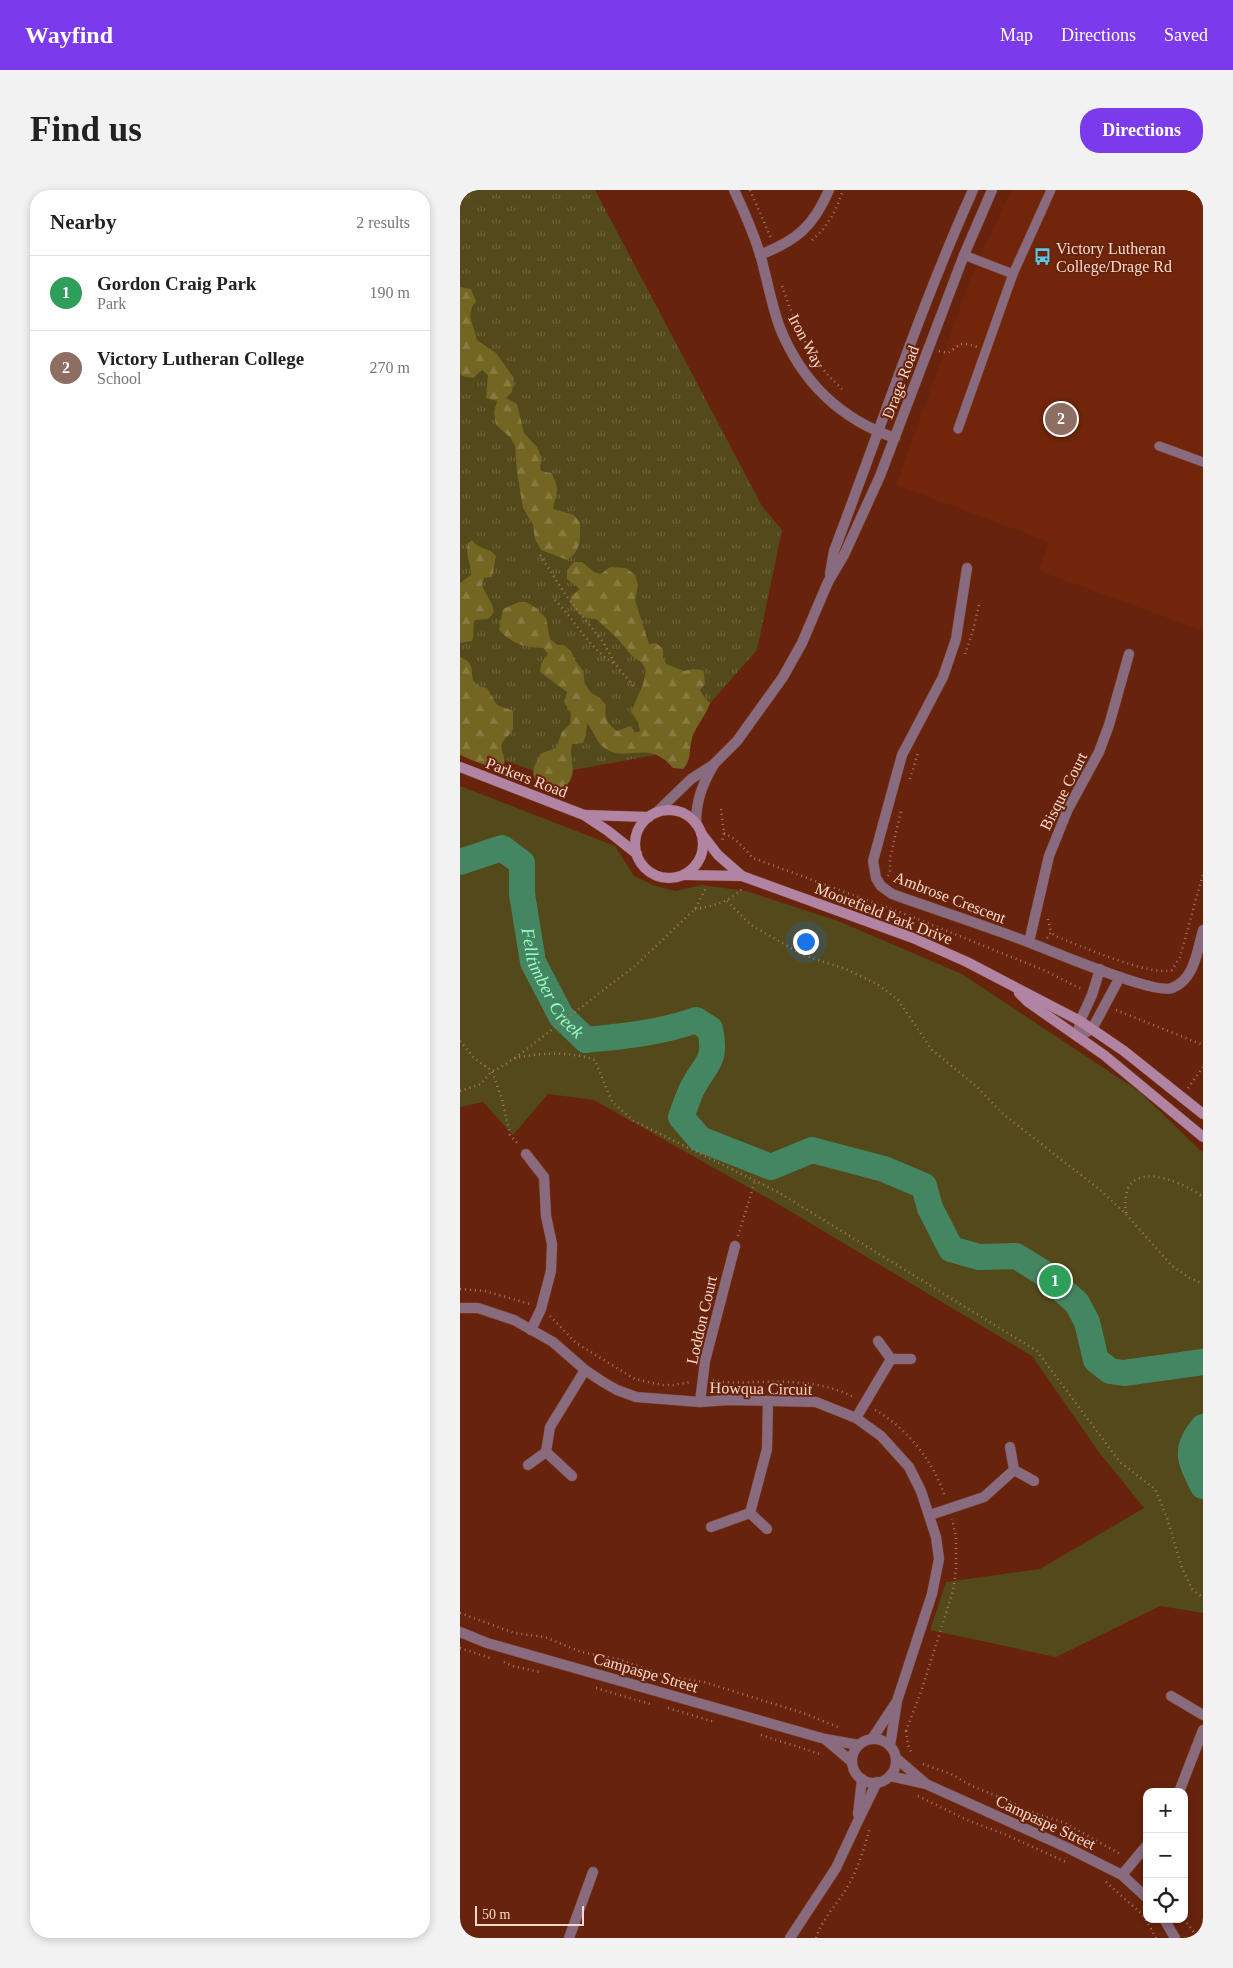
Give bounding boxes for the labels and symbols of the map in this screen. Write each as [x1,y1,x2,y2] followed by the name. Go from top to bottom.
[1056,240,1172,276] place label: Victory Lutheran College/Drage Rd
[1032,247,1052,267] bus stop icon: Victory Lutheran College/Drage Rd
[784,311,828,372] street label: Iron Way
[879,343,923,421] street label: Drage Road
[1045,400,1077,438] pin: 2
[1037,749,1091,833] street label: Bisque Court
[484,754,570,801] street label: Parkers Road
[891,868,1009,927] street label: Ambrose Crescent
[813,879,955,948] street label: Moorefield Park Drive
[517,925,588,1043] water label: Felltimber Creek
[793,929,819,955] your location
[1039,1262,1071,1300] pin: 1
[683,1274,720,1366] street label: Loddon Court
[710,1379,813,1399] street label: Howqua Circuit
[591,1649,701,1697] street label: Campaspe Street
[993,1792,1099,1854] street label: Campaspe Street
[475,1903,584,1926] scale bar

